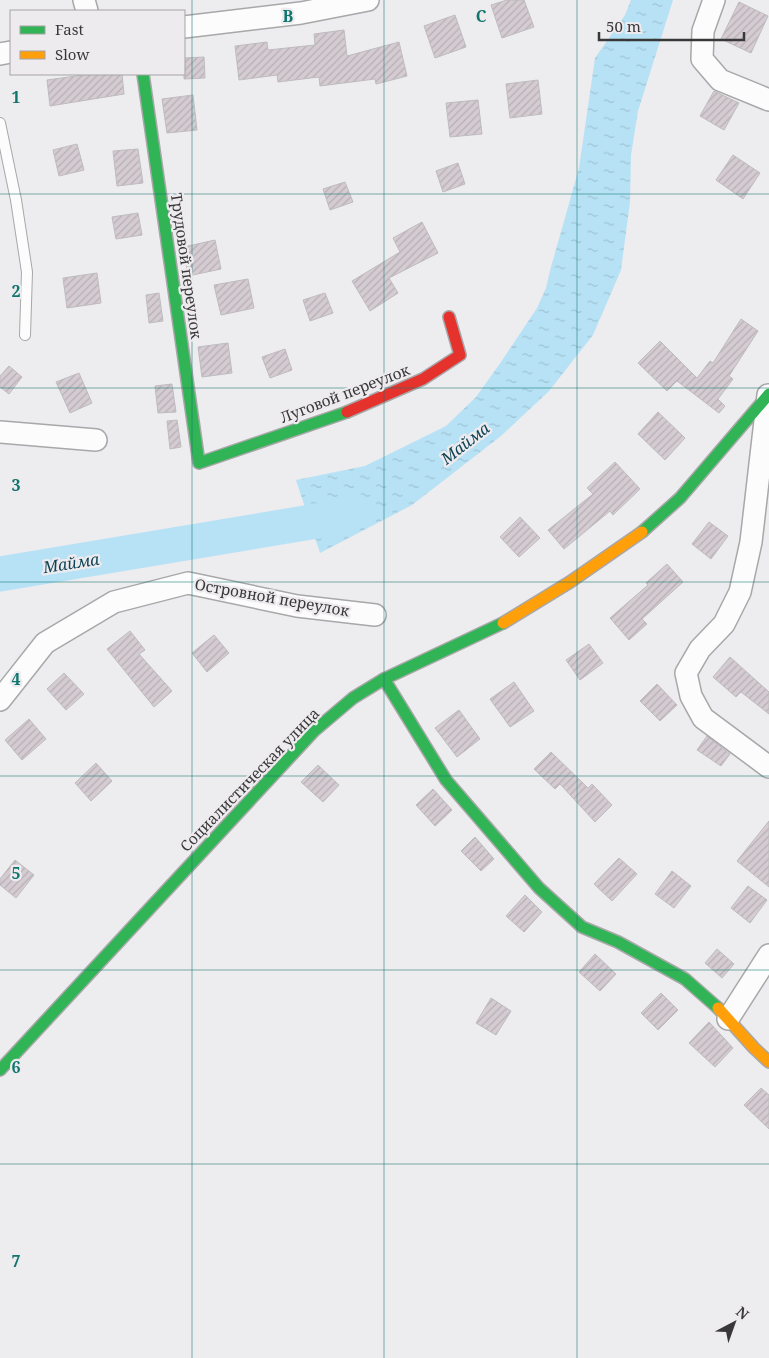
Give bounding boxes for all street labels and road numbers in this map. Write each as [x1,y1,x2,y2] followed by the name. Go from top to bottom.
[167,192,207,340] street label: Трудовой переулок
[277,359,412,427] street label: Луговой переулок
[193,574,351,620] street label: Островной переулок
[175,703,323,855] street label: Социалистическая улица

